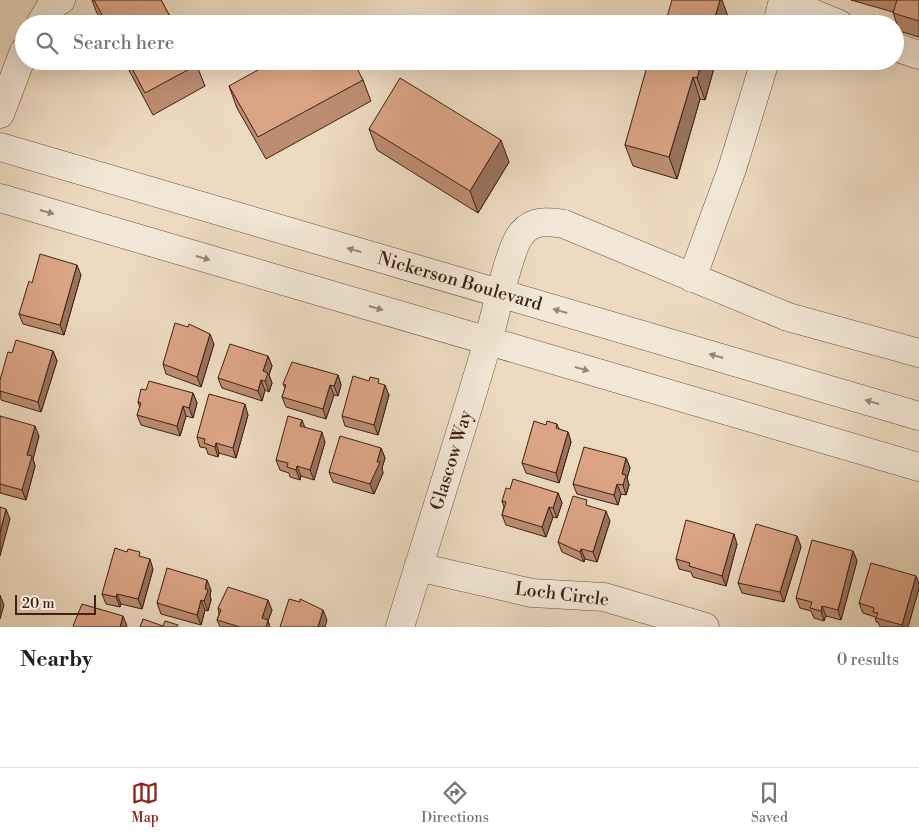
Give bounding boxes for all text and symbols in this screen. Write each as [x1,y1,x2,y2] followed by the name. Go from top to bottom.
[15,15,904,70] search box
[33,29,61,57] icon: search
[73,31,174,55] text: Search here
[39,208,54,216] one-way arrow
[346,246,361,254] one-way arrow
[375,247,546,316] street label: Nickerson Boulevard
[195,254,210,262] one-way arrow
[368,304,383,312] one-way arrow
[553,306,568,314] one-way arrow
[709,352,724,360] one-way arrow
[574,365,589,373] one-way arrow
[865,398,880,406] one-way arrow
[425,407,478,513] street label: Glascow Way
[514,577,610,612] street label: Loch Circle
[15,592,96,615] scale bar
[22,595,54,613] text: 20 m
[20,647,93,673] text: Nearby
[837,650,899,670] text: 0 results
[131,779,159,827] tab: Map
[421,779,489,827] tab: Directions
[751,779,788,827] tab: Saved

